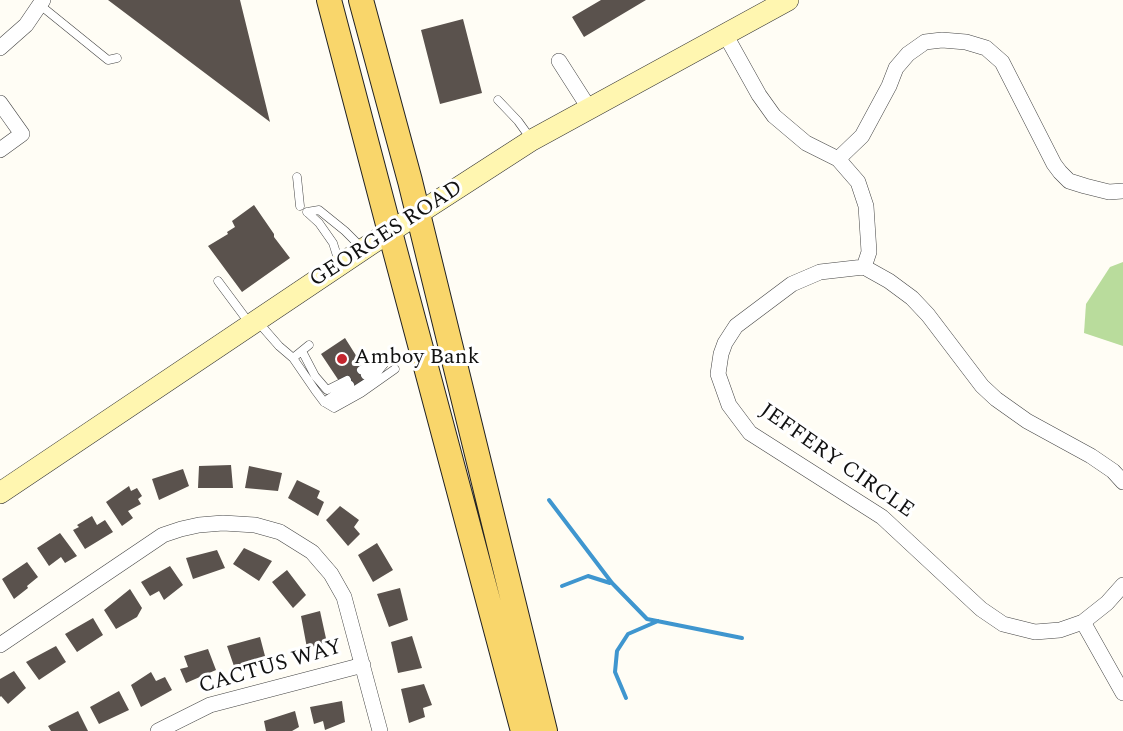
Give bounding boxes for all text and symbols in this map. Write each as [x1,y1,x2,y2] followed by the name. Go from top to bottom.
[306,176,468,294] street label: GEORGES ROAD
[354,346,480,372] place label: Amboy Bank
[335,352,349,366] marker: Amboy Bank
[754,399,918,525] street label: JEFFERY CIRCLE
[196,635,346,701] street label: CACTUS WAY

